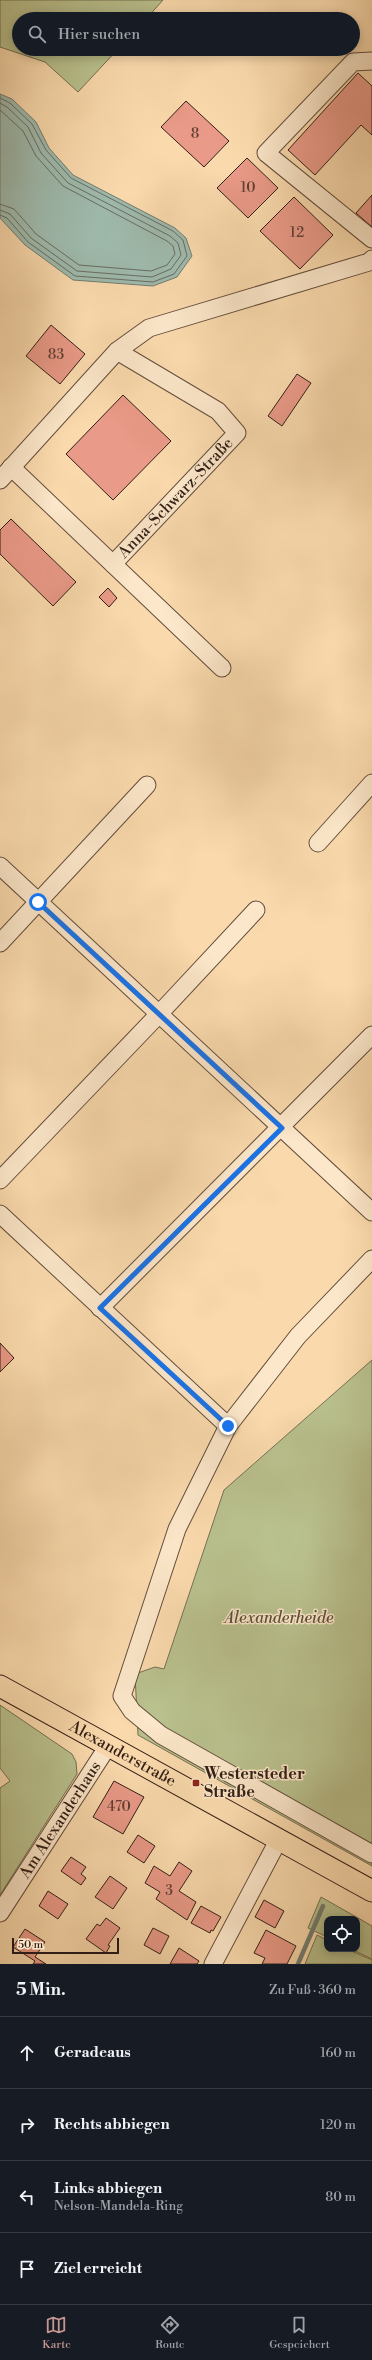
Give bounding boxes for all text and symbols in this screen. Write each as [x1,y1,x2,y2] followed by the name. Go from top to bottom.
[12,12,360,56] search box
[26,23,48,45] icon: search
[58,25,140,44] text: Hier suchen
[191,125,199,143] house number: 8
[241,179,255,197] house number: 10
[290,224,304,242] house number: 12
[48,346,64,364] house number: 83
[113,433,237,563] street label: Anna-Schwarz-Straße
[29,893,47,911] route start
[219,1417,237,1435] route end
[223,1608,334,1628] park label: Alexanderheide
[65,1716,179,1791] street label: Alexanderstraße
[14,1757,106,1883] street label: Am Alexanderhaus
[203,1764,305,1802] place label: Westersteder Straße
[191,1778,201,1788] marker: Westersteder Straße
[107,1798,131,1816] house number: 470
[165,1882,173,1900] house number: 3
[324,1916,360,1952] map controls
[324,1916,360,1952] button: locate
[12,1936,119,1955] scale bar
[18,1938,43,1952] text: 50 m
[16,1979,66,2001] text: 5 Min.
[269,1982,356,1998] text: Zu Fuß · 360 m
[16,2042,38,2064] icon: ahead
[54,2043,131,2062] text: Geradeaus
[320,2045,356,2061] text: 160 m
[16,2114,38,2136] icon: right
[54,2115,170,2134] text: Rechts abbiegen
[320,2117,356,2133] text: 120 m
[54,2179,162,2198] text: Links abbiegen
[16,2186,38,2208] icon: left
[325,2189,356,2205] text: 80 m
[54,2198,183,2214] text: Nelson-Mandela-Ring
[16,2258,38,2280] icon: arrive
[54,2259,142,2278] text: Ziel erreicht
[42,2314,71,2352] tab: Karte
[155,2314,185,2352] tab: Route
[269,2314,330,2352] tab: Gespeichert

